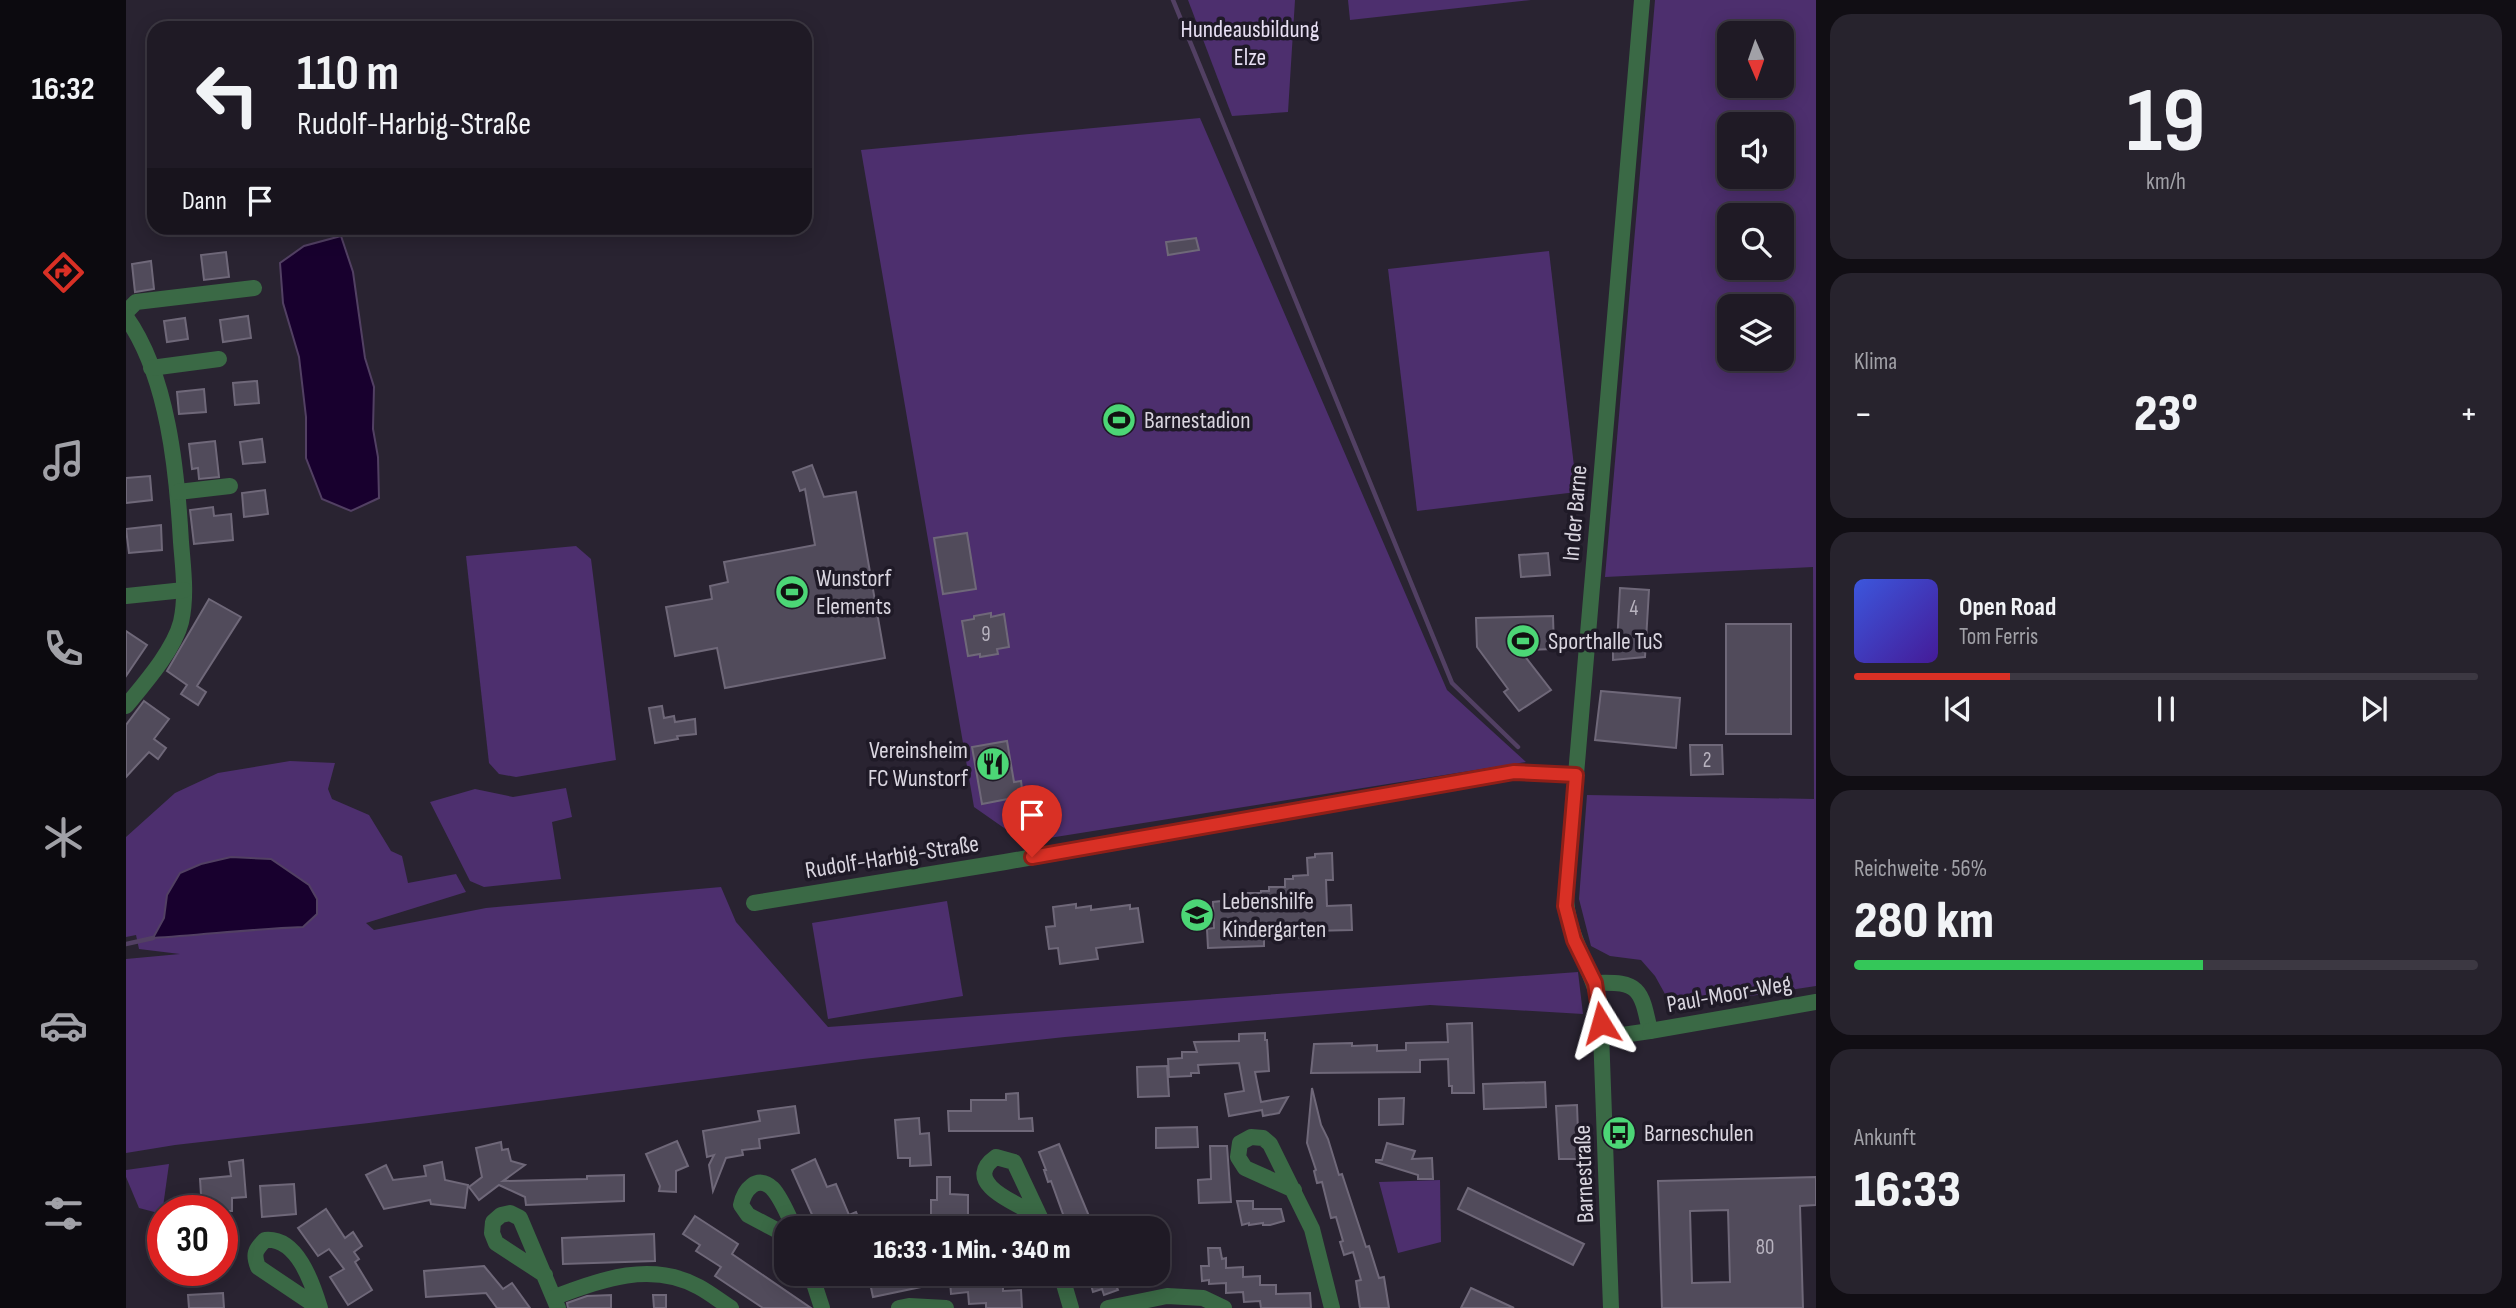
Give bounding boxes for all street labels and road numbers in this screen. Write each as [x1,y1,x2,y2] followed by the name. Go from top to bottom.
[1556,464,1594,562] street label: In der Barne
[803,829,981,885] street label: Rudolf-Harbig-Straße
[1664,969,1794,1019] street label: Paul-Moor-Weg
[1568,1124,1600,1224] street label: Barnestraße

